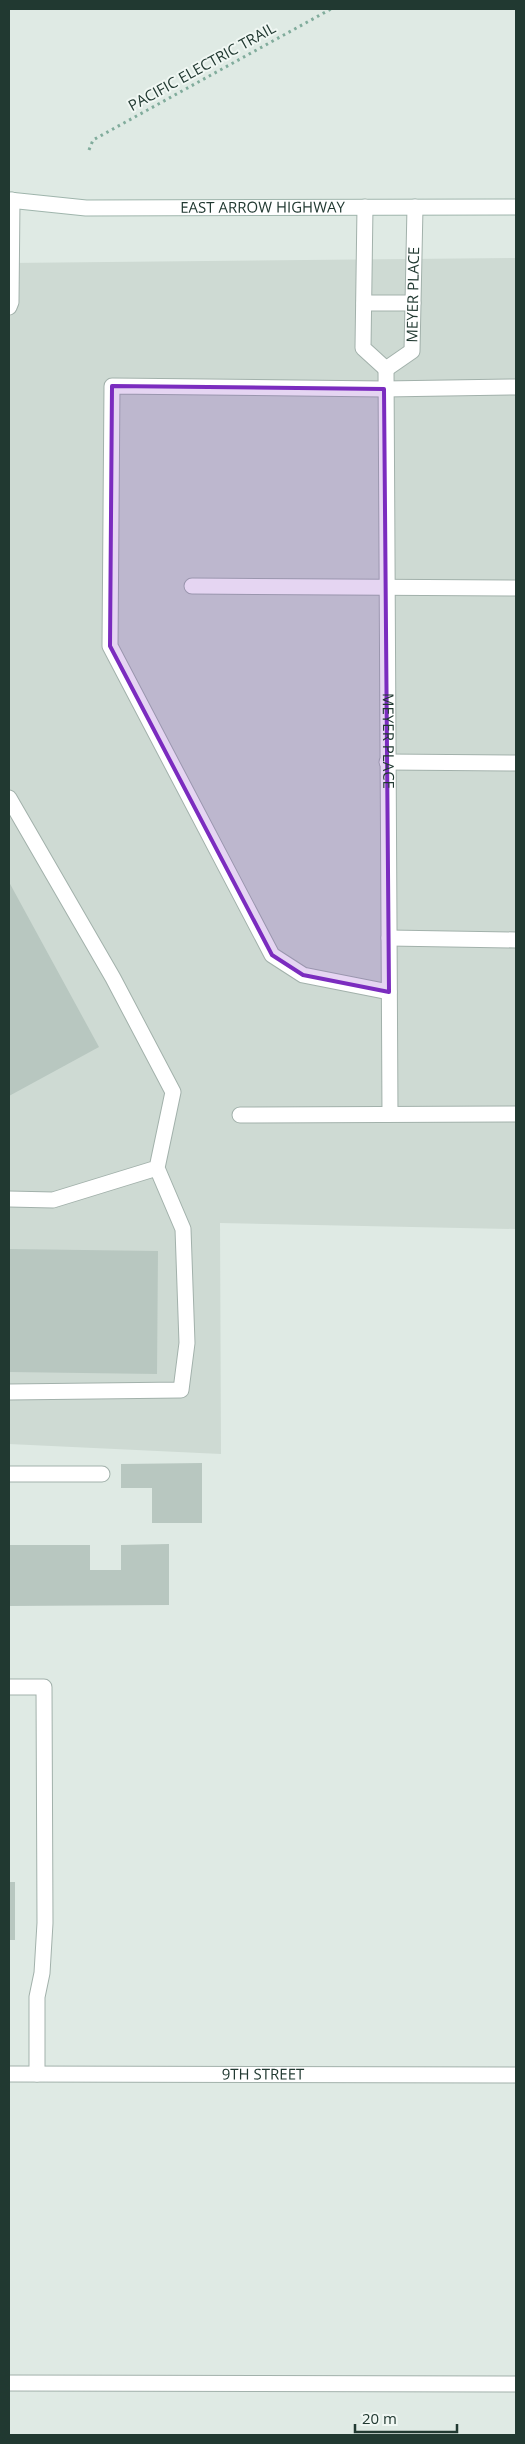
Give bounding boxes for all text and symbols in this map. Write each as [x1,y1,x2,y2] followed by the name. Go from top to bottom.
[124,17,279,115] street label: PACIFIC ELECTRIC TRAIL
[180,196,346,217] street label: EAST ARROW HIGHWAY
[401,246,423,343] street label: MEYER PLACE
[379,693,399,789] street label: MEYER PLACE
[222,2063,305,2084] street label: 9TH STREET
[355,2402,458,2434] scale bar
[362,2408,397,2428] text: 20 m

